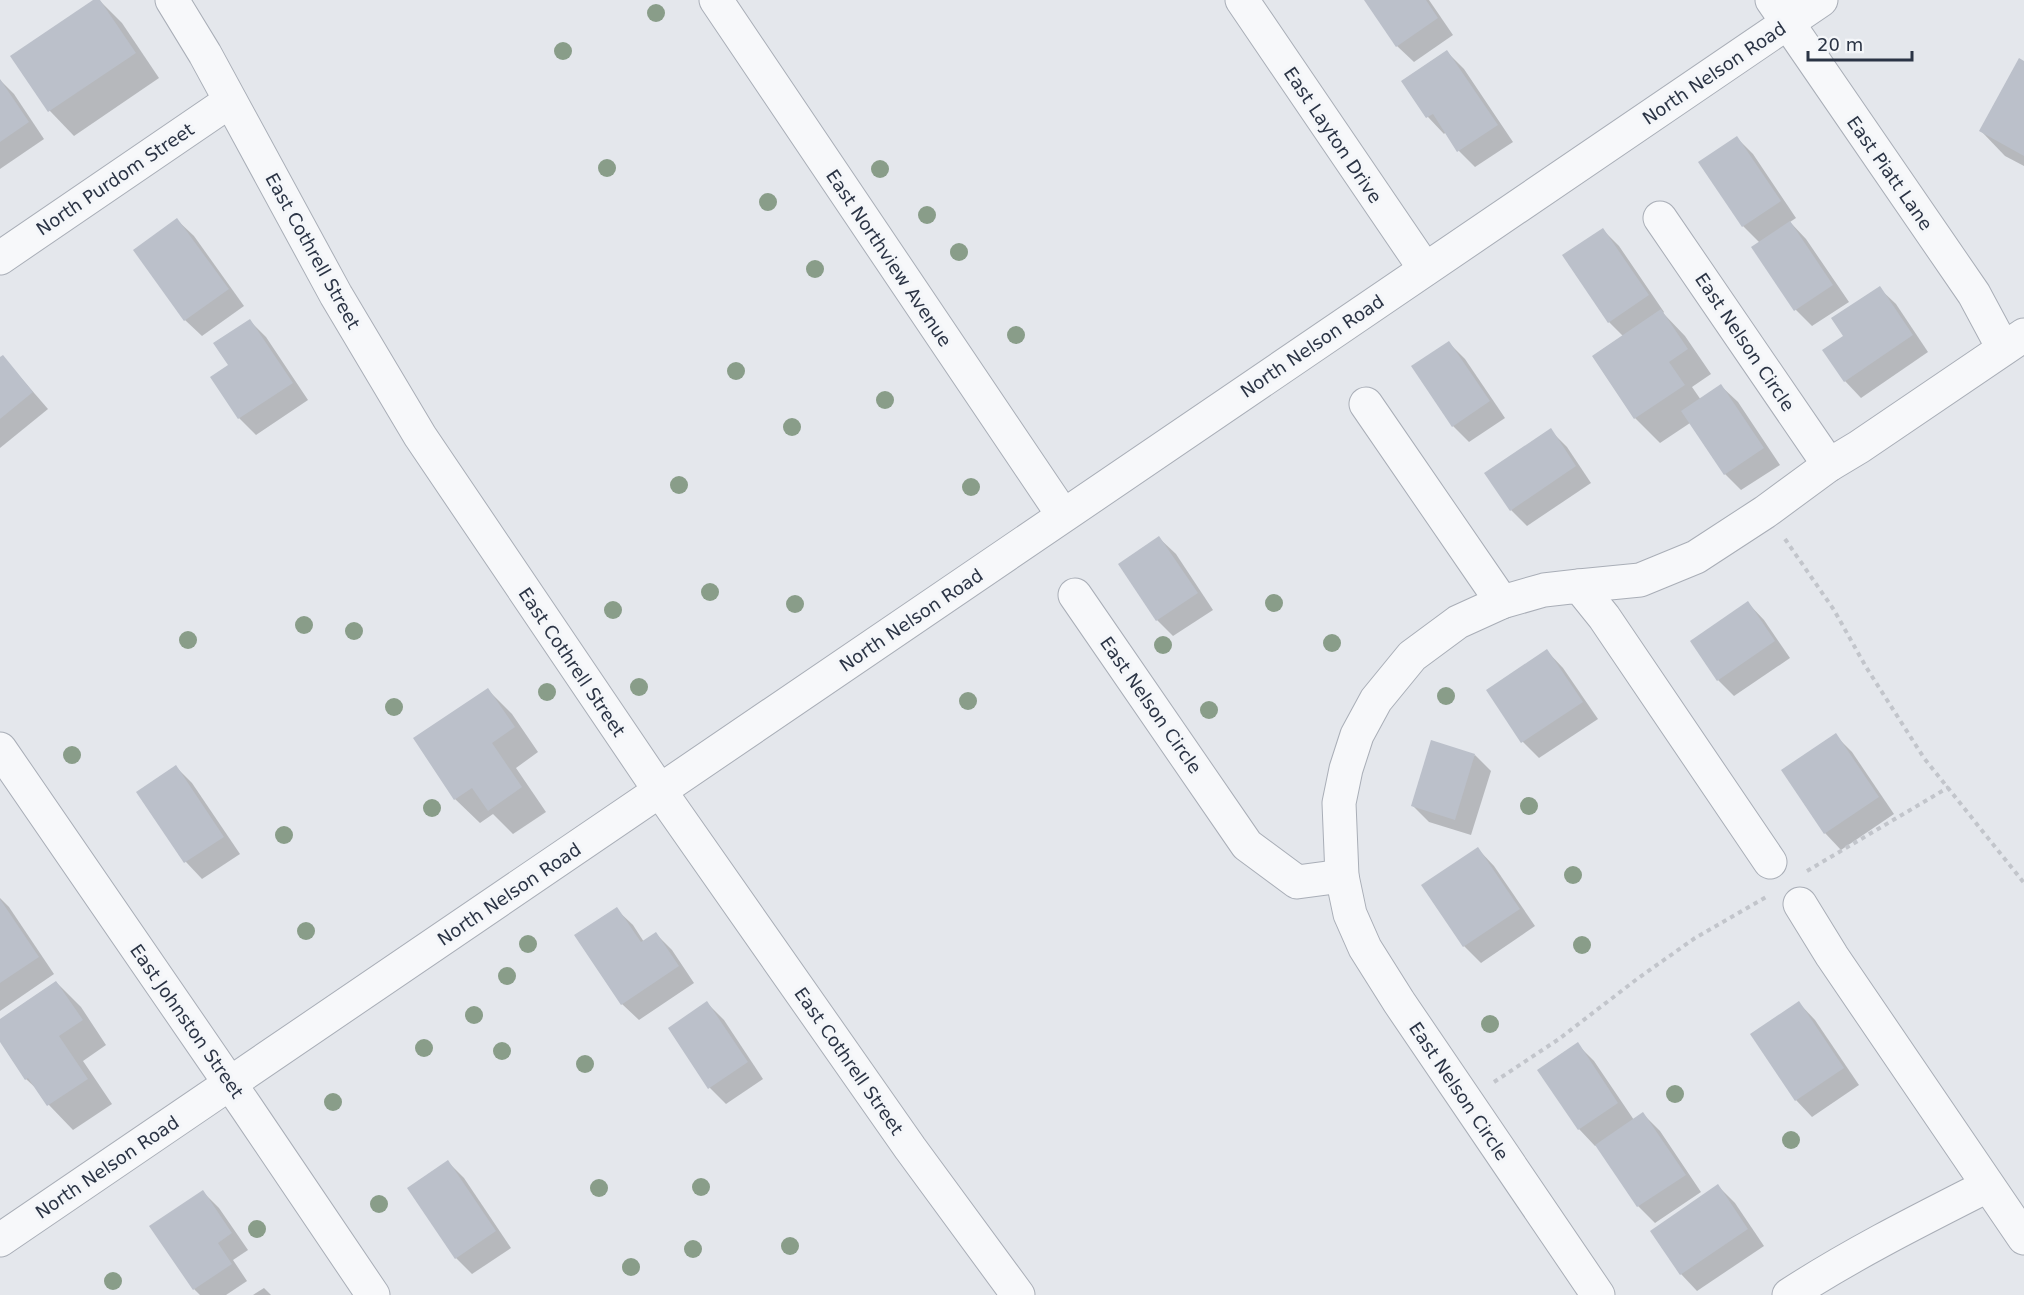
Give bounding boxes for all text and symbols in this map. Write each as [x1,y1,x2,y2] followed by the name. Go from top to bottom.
[1638,17,1790,129] street label: North Nelson Road
[1808,24,1912,62] scale bar
[1817,34,1863,55] text: 20 m
[1280,63,1386,207] street label: East Layton Drive
[1843,112,1937,234] street label: East Piatt Lane
[32,118,198,240] street label: North Purdom Street
[822,166,956,350] street label: East Northview Avenue
[261,169,365,333] street label: East Cothrell Street
[1691,269,1799,415] street label: East Nelson Circle
[1236,290,1388,402] street label: North Nelson Road
[835,564,987,676] street label: North Nelson Road
[514,584,630,740] street label: East Cothrell Street
[1096,633,1206,777] street label: East Nelson Circle
[433,838,585,950] street label: North Nelson Road
[126,940,248,1102] street label: East Johnston Street
[790,983,908,1139] street label: East Cothrell Street
[1405,1018,1513,1164] street label: East Nelson Circle
[31,1111,183,1223] street label: North Nelson Road

